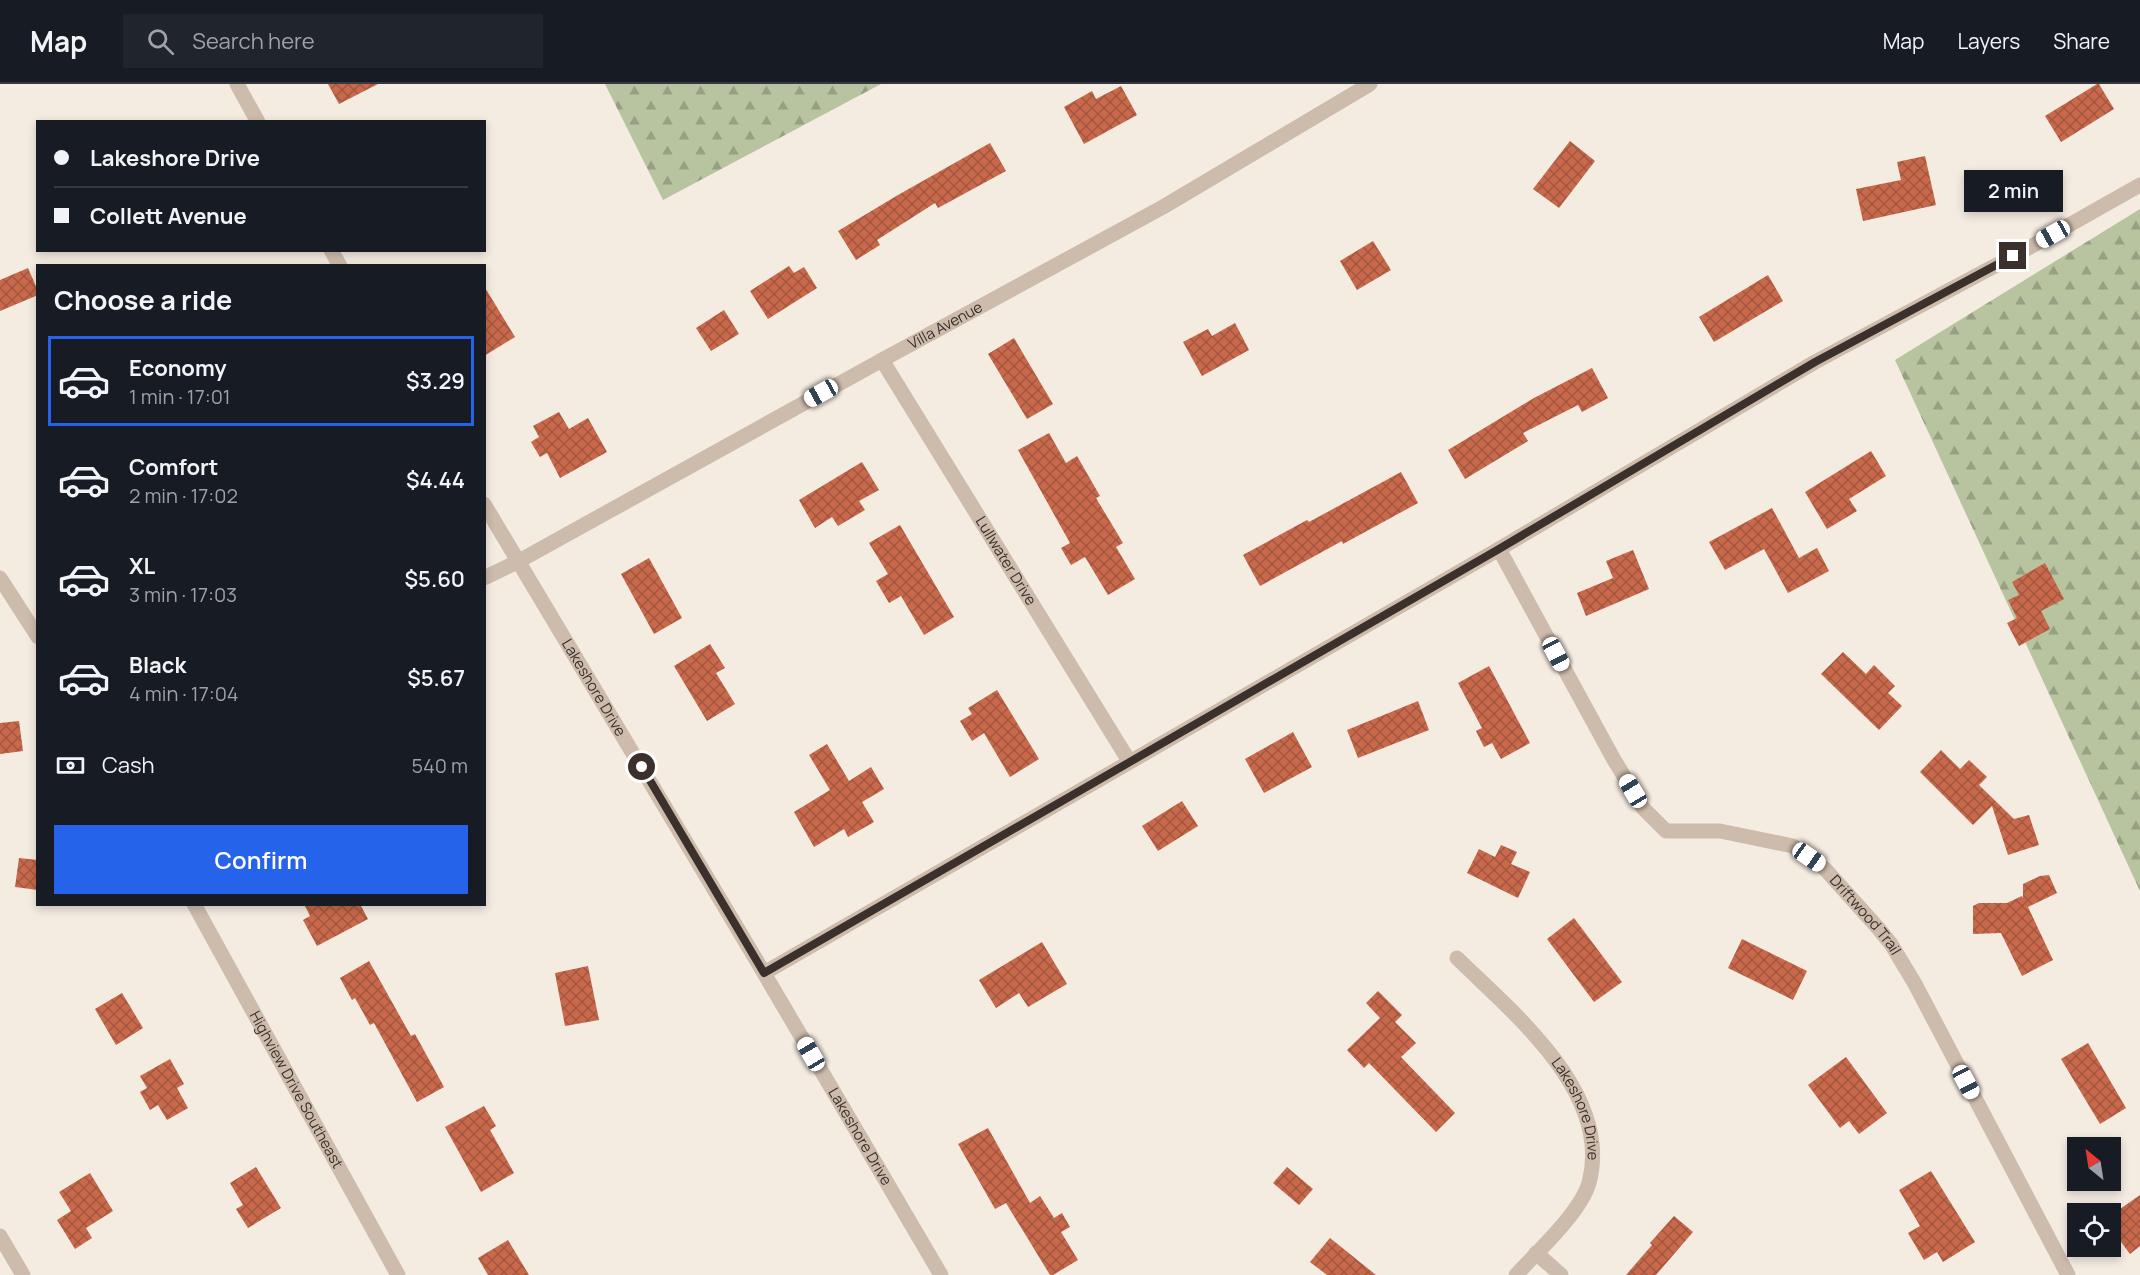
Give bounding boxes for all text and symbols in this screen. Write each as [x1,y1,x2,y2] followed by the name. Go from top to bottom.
[123,14,543,68] search box
[30,22,87,60] text: Map
[144,25,177,58] icon: search
[192,26,315,56] text: Search here
[1883,27,1924,55] text: Map
[1957,27,2020,55] text: Layers
[2053,27,2110,55] text: Share
[90,143,260,173] text: Lakeshore Drive
[1964,169,2062,211] callout: 2 min
[1988,177,2039,204] text: 2 min
[90,201,247,231] text: Collett Avenue
[2033,217,2073,251] car
[1999,242,2026,269] route end
[54,281,232,318] text: Choose a ride
[904,296,986,354] street label: Villa Avenue
[129,353,227,383] text: Economy
[57,354,111,408] icon: car
[406,366,465,396] text: $3.29
[801,376,841,410] car
[129,383,231,410] text: 1 min · 17:01
[129,452,218,482] text: Comfort
[57,453,111,507] icon: car
[406,465,465,495] text: $4.44
[129,482,238,509] text: 2 min · 17:02
[971,512,1042,609] street label: Lullwater Drive
[129,551,155,581] text: XL
[57,552,111,606] icon: car
[405,564,465,594] text: $5.60
[129,581,237,608] text: 3 min · 17:03
[1540,634,1572,674] car
[557,635,631,740] street label: Lakeshore Drive
[129,650,186,680] text: Black
[57,651,111,705] icon: car
[407,663,465,693] text: $5.67
[129,680,239,707] text: 4 min · 17:04
[54,749,87,782] icon: cash
[102,750,155,780] text: Cash
[412,752,468,779] text: 540 m
[628,753,655,780] route start
[1616,771,1650,811] car
[54,825,468,894] button: Confirm
[1789,839,1829,875] car
[1825,870,1906,959] street label: Driftwood Trail
[245,1007,348,1172] street label: Highview Drive Southeast
[794,1034,828,1074] car
[1547,1053,1604,1161] street label: Lakeshore Drive
[1950,1062,1982,1102] car
[824,1084,897,1189] street label: Lakeshore Drive
[2067,1137,2121,1191] north arrow
[2067,1137,2121,1257] map controls
[2067,1203,2121,1257] button: locate

